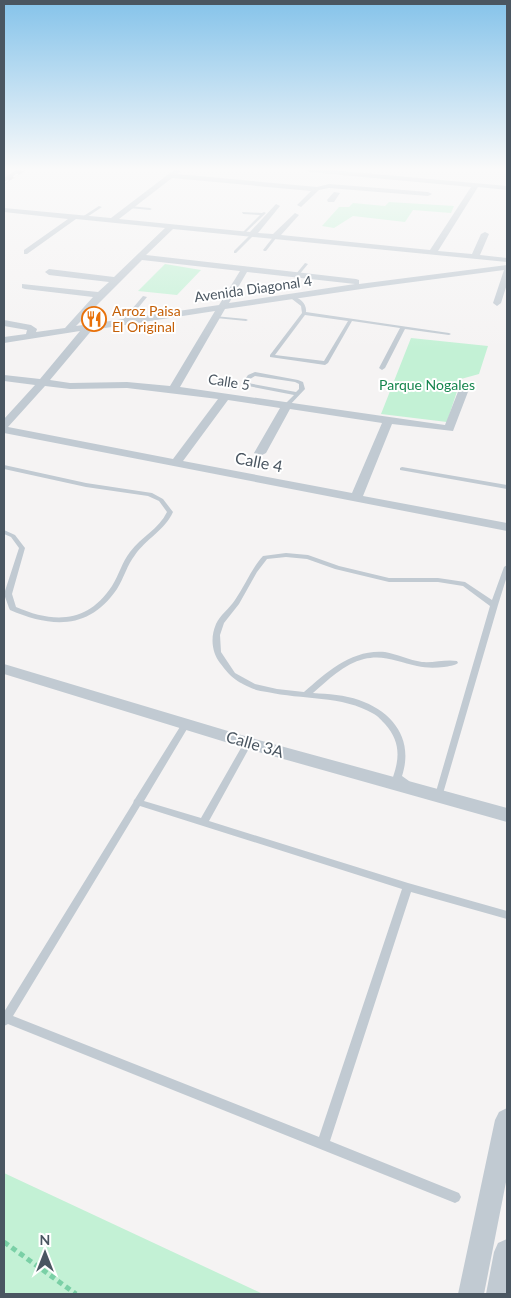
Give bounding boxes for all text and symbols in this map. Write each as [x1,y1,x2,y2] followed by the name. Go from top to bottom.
[193,272,313,305] street label: Avenida Diagonal 4
[112,302,181,335] place label: Arroz Paisa El Original
[81,306,107,332] restaurant icon: Arroz Paisa El Original
[207,370,251,393] street label: Calle 5
[379,376,475,393] park label: Parque Nogales
[234,448,284,475] street label: Calle 4
[224,726,286,761] street label: Calle 3A
[20,1228,70,1278] north arrow
[40,1231,50,1248] text: N

